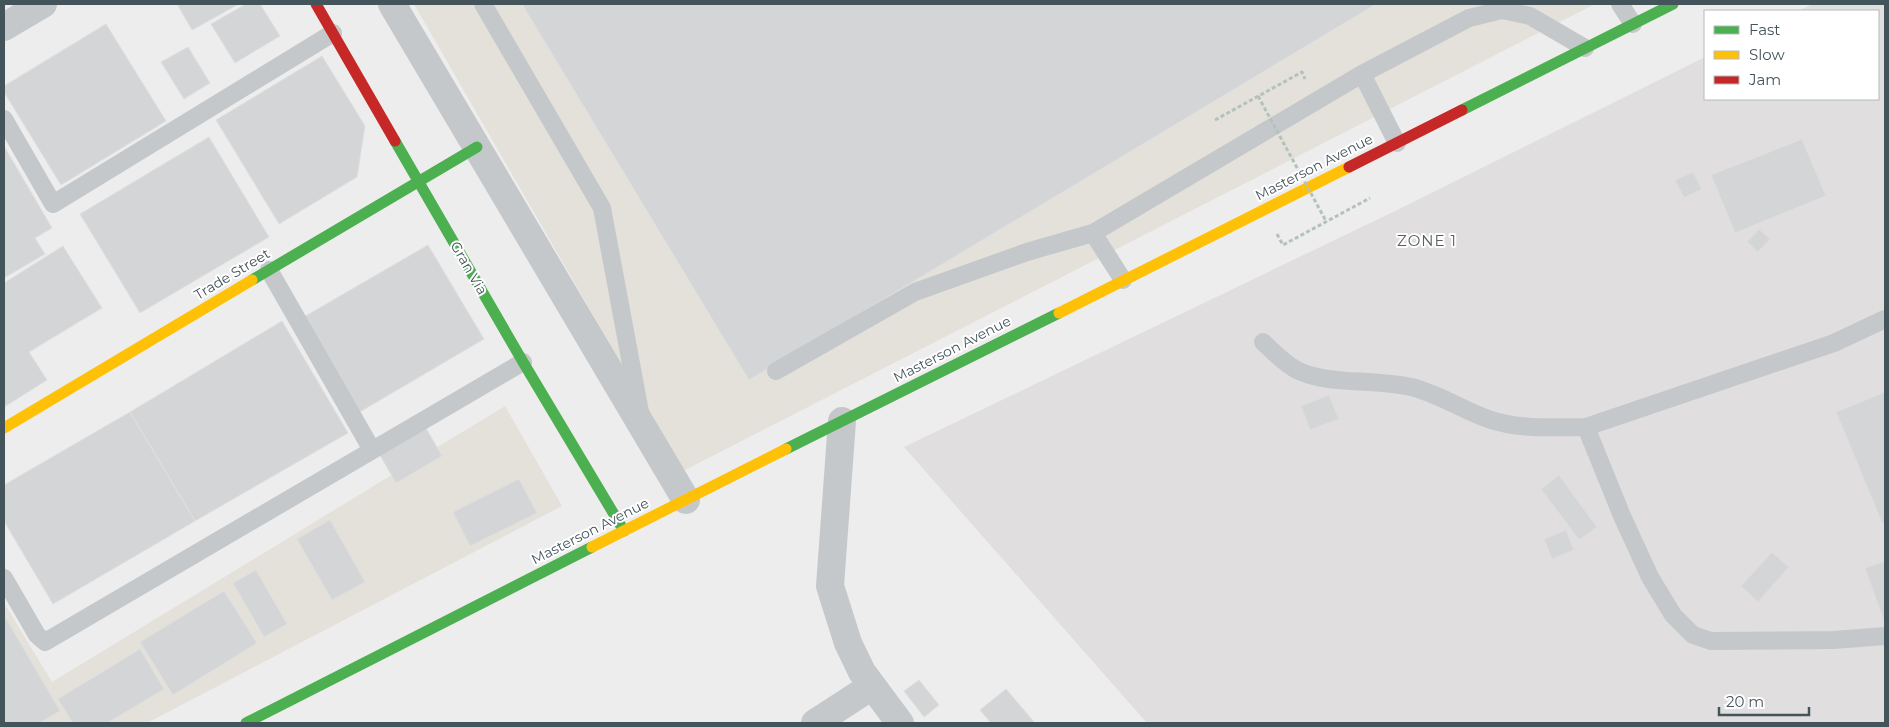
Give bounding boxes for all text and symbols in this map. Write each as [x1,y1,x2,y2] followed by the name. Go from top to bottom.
[1704,10,1879,100] legend
[1749,20,1780,39] text: Fast
[1749,45,1785,64] text: Slow
[1748,70,1781,89] text: Jam
[1252,130,1376,204] street label: Masterson Avenue
[1397,231,1457,250] district label: ZONE 1
[447,238,491,298] street label: Gran Via
[191,244,273,304] street label: Trade Street
[890,312,1014,386] street label: Masterson Avenue
[528,494,652,568] street label: Masterson Avenue
[1719,684,1809,716] scale bar
[1726,692,1764,711] text: 20 m

